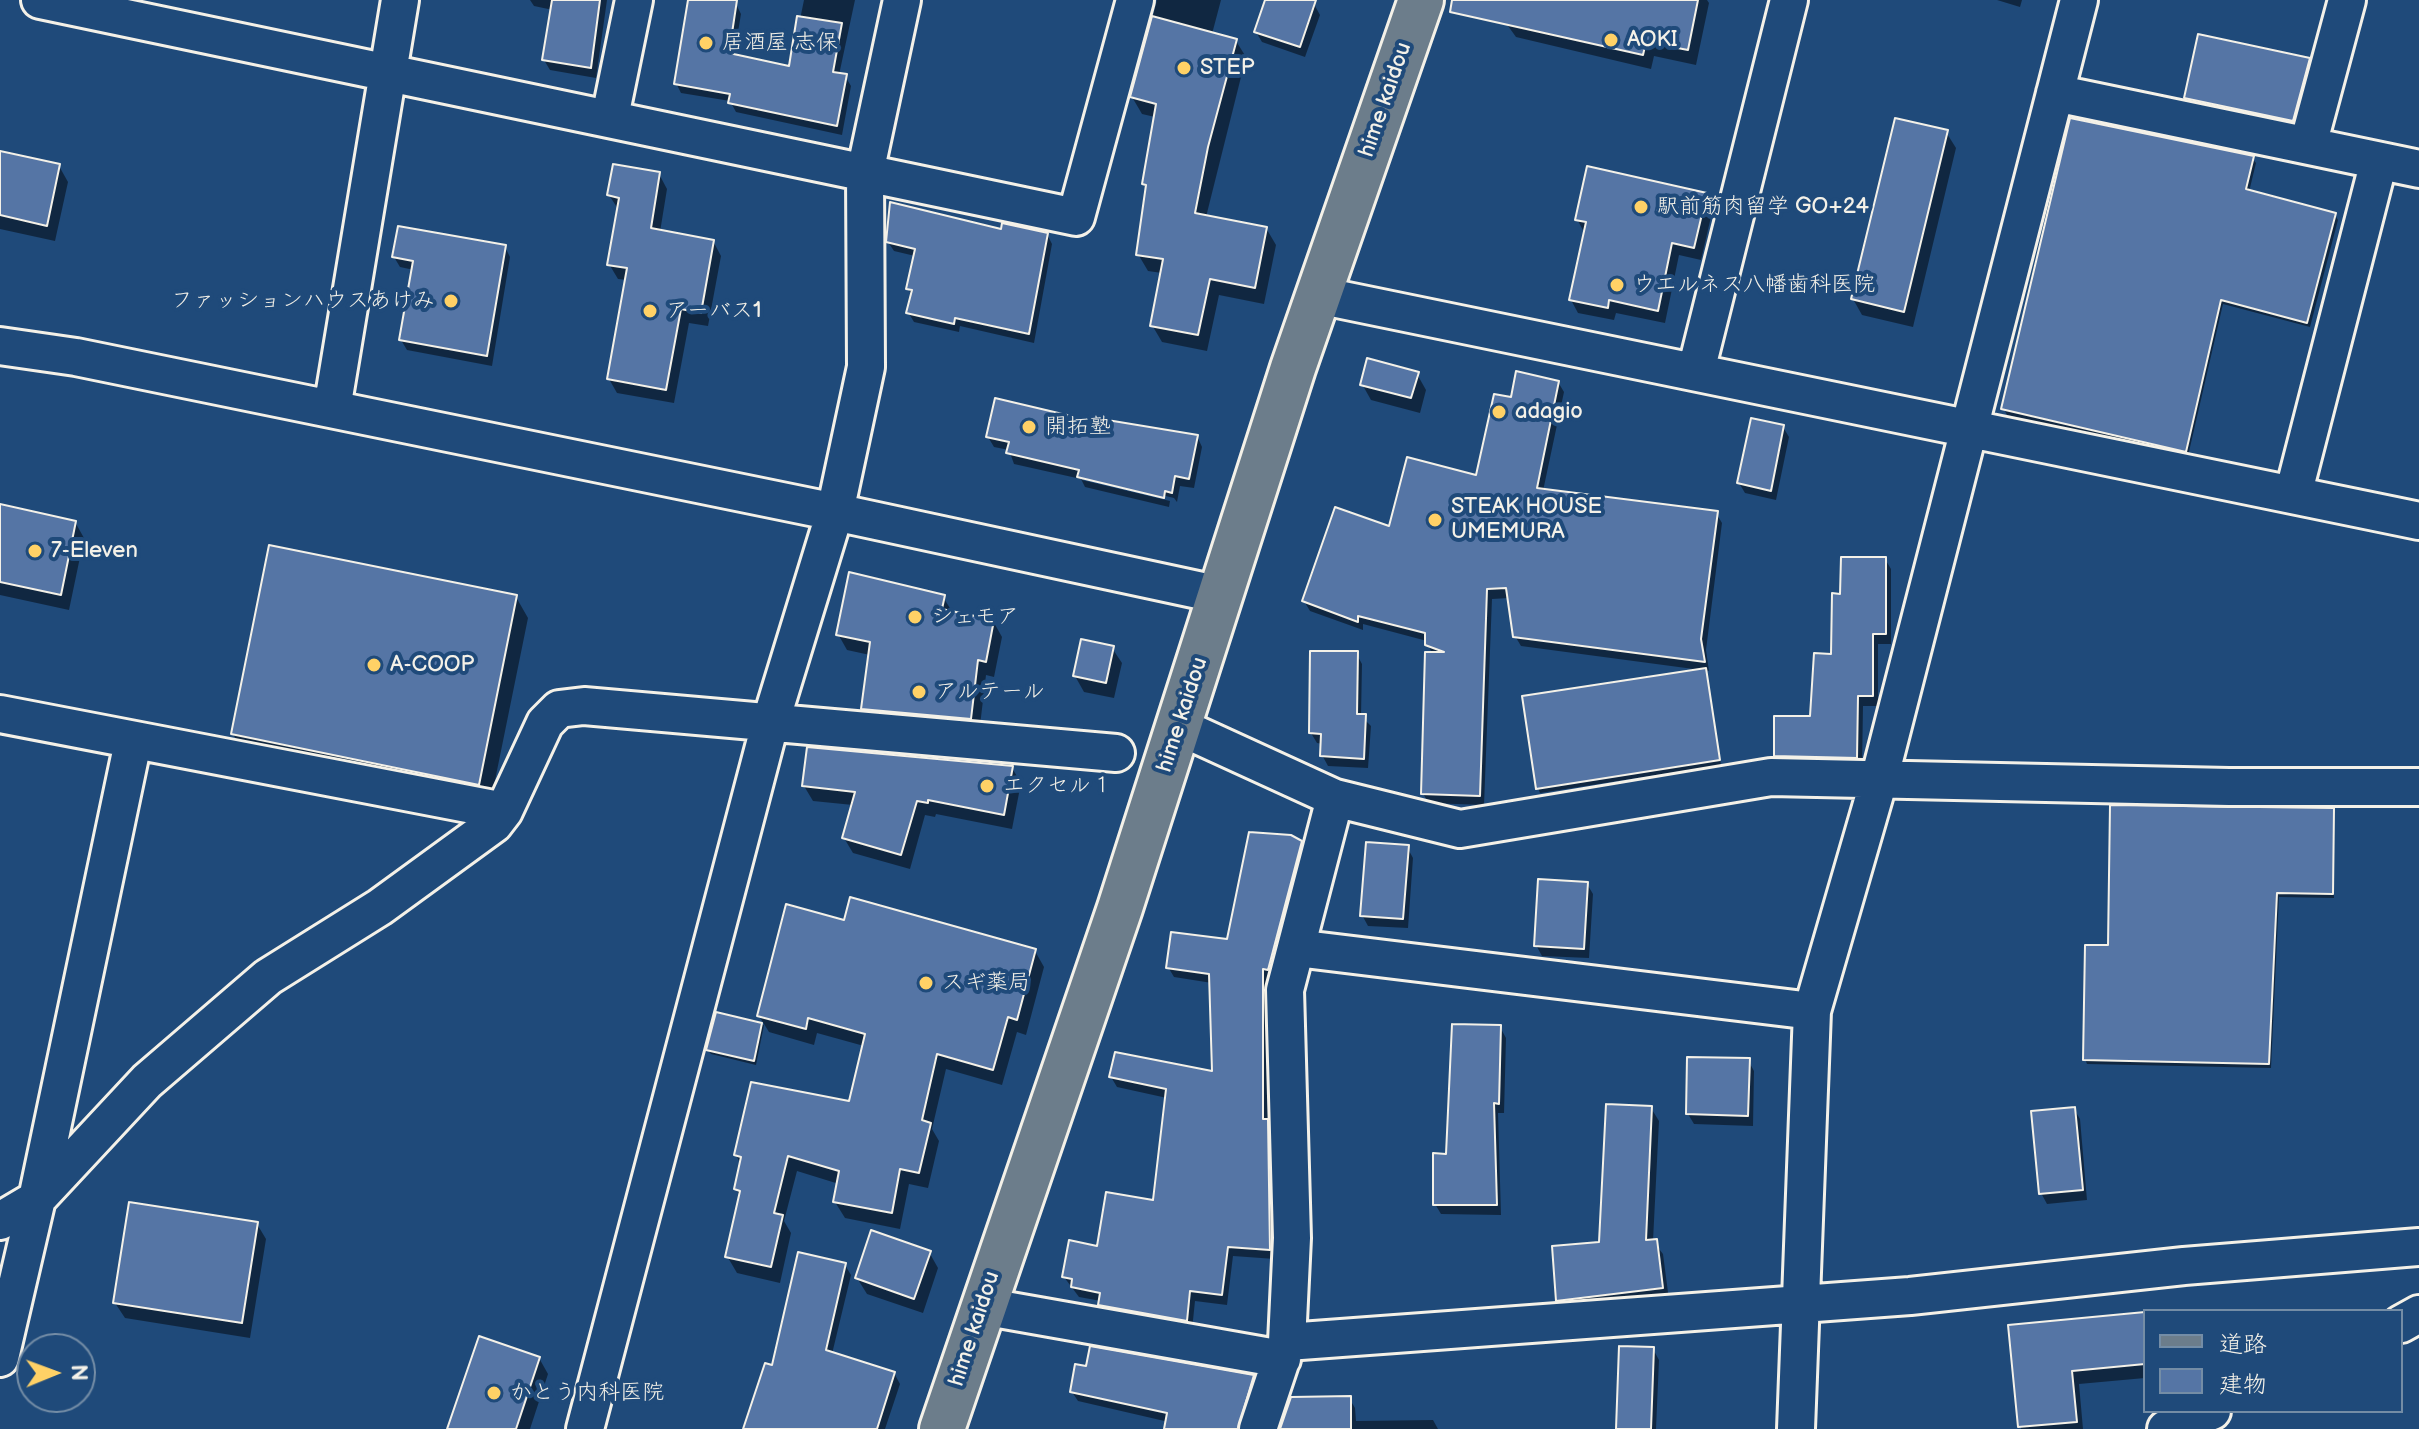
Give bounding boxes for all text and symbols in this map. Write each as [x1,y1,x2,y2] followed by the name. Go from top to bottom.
[1627,27,1678,53] place label: AOKI
[722,30,838,56] place label: 居酒屋 志保
[1602,31,1620,49] marker: AOKI
[697,34,715,52] marker: 居酒屋 志保
[1354,39,1418,161] street label: hime kaidou
[1200,55,1254,81] place label: STEP
[1175,59,1193,77] marker: STEP
[1657,194,1869,220] place label: 駅前筋肉留学 GO+24
[1632,198,1650,216] marker: 駅前筋肉留学 GO+24
[1633,272,1875,298] place label: ウエルネス八幡歯科医院
[1608,276,1626,294] marker: ウエルネス八幡歯科医院
[171,288,435,314] place label: ファッションハウスあけみ
[442,292,460,310] marker: ファッションハウスあけみ
[666,298,762,324] place label: アーバス1
[641,302,659,320] marker: アーバス1
[1515,399,1583,425] place label: adagio
[1490,403,1508,421] marker: adagio
[1045,414,1111,440] place label: 開拓塾
[1020,418,1038,436] marker: 開拓塾
[1451,494,1602,546] place label: STEAK HOUSE UMEMURA
[1426,511,1444,529] marker: STEAK HOUSE UMEMURA
[51,538,138,564] place label: 7-Eleven
[26,542,44,560] marker: 7-Eleven
[931,604,1019,630] place label: シェモア
[906,608,924,626] marker: シェモア
[390,652,474,678] place label: A-COOP
[1152,654,1214,776] street label: hime kaidou
[365,656,383,674] marker: A-COOP
[935,679,1045,705] place label: アルテール
[910,683,928,701] marker: アルテール
[1003,773,1113,799] place label: エクセル１
[978,777,996,795] marker: エクセル１
[942,970,1030,996] place label: スギ薬局
[917,974,935,992] marker: スギ薬局
[944,1268,1006,1390] street label: hime kaidou
[2143,1309,2403,1413] legend
[2219,1330,2267,1359] text: 道路
[16,1333,96,1413] north arrow
[65,1364,92,1381] text: N
[2219,1370,2267,1399] text: 建物
[510,1380,664,1406] place label: かとう内科医院
[485,1384,503,1402] marker: かとう内科医院

